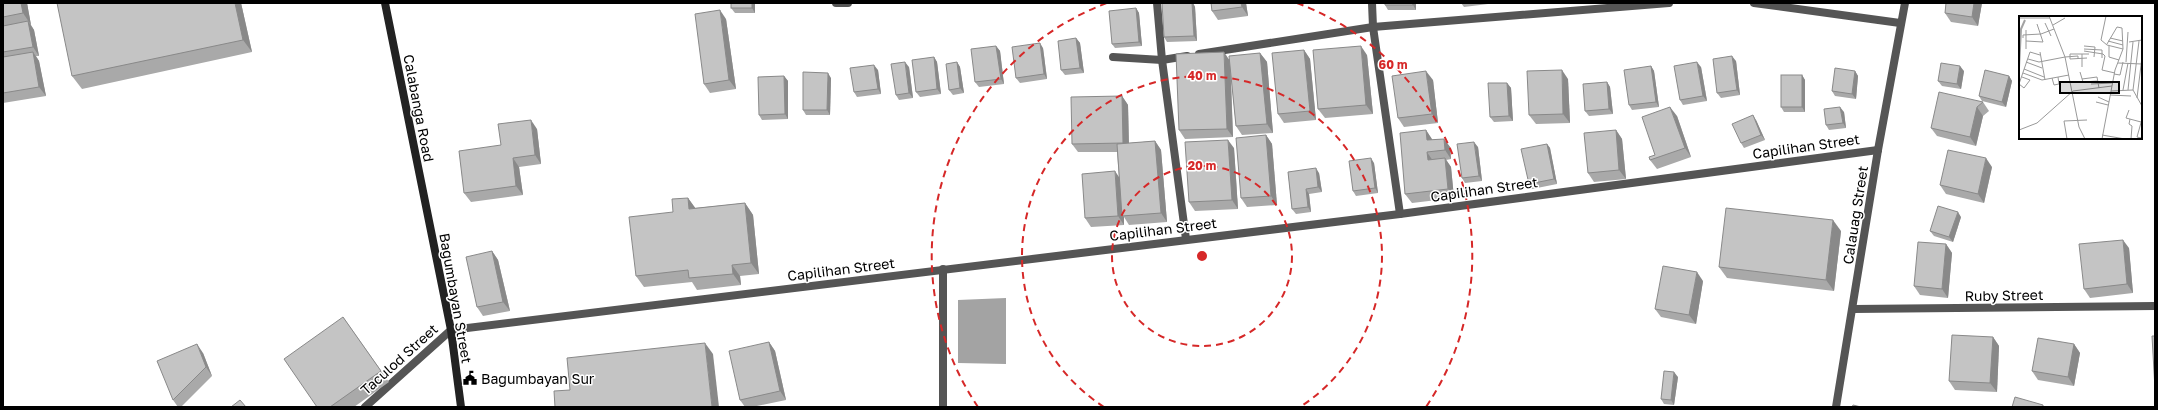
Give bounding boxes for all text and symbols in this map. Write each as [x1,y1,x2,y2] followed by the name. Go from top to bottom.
[2019,16,2142,139] inset map
[400,53,438,163] street label: Calabanga Road
[1379,57,1407,72] text: 60 m
[1188,68,1216,83] text: 40 m
[1751,130,1861,162] street label: Capilihan Street
[1188,158,1216,173] text: 20 m
[1839,164,1871,266] street label: Calauag Street
[1429,173,1539,205] street label: Capilihan Street
[1108,214,1218,244] street label: Capilihan Street
[436,232,476,364] street label: Bagumbayan Street
[1195,249,1209,263] centre of rings
[786,254,896,284] street label: Capilihan Street
[1964,286,2044,304] street label: Ruby Street
[357,320,441,398] street label: Taculod Street
[462,370,478,386] public building icon: Bagumbayan Sur
[481,370,595,387] place label: Bagumbayan Sur

